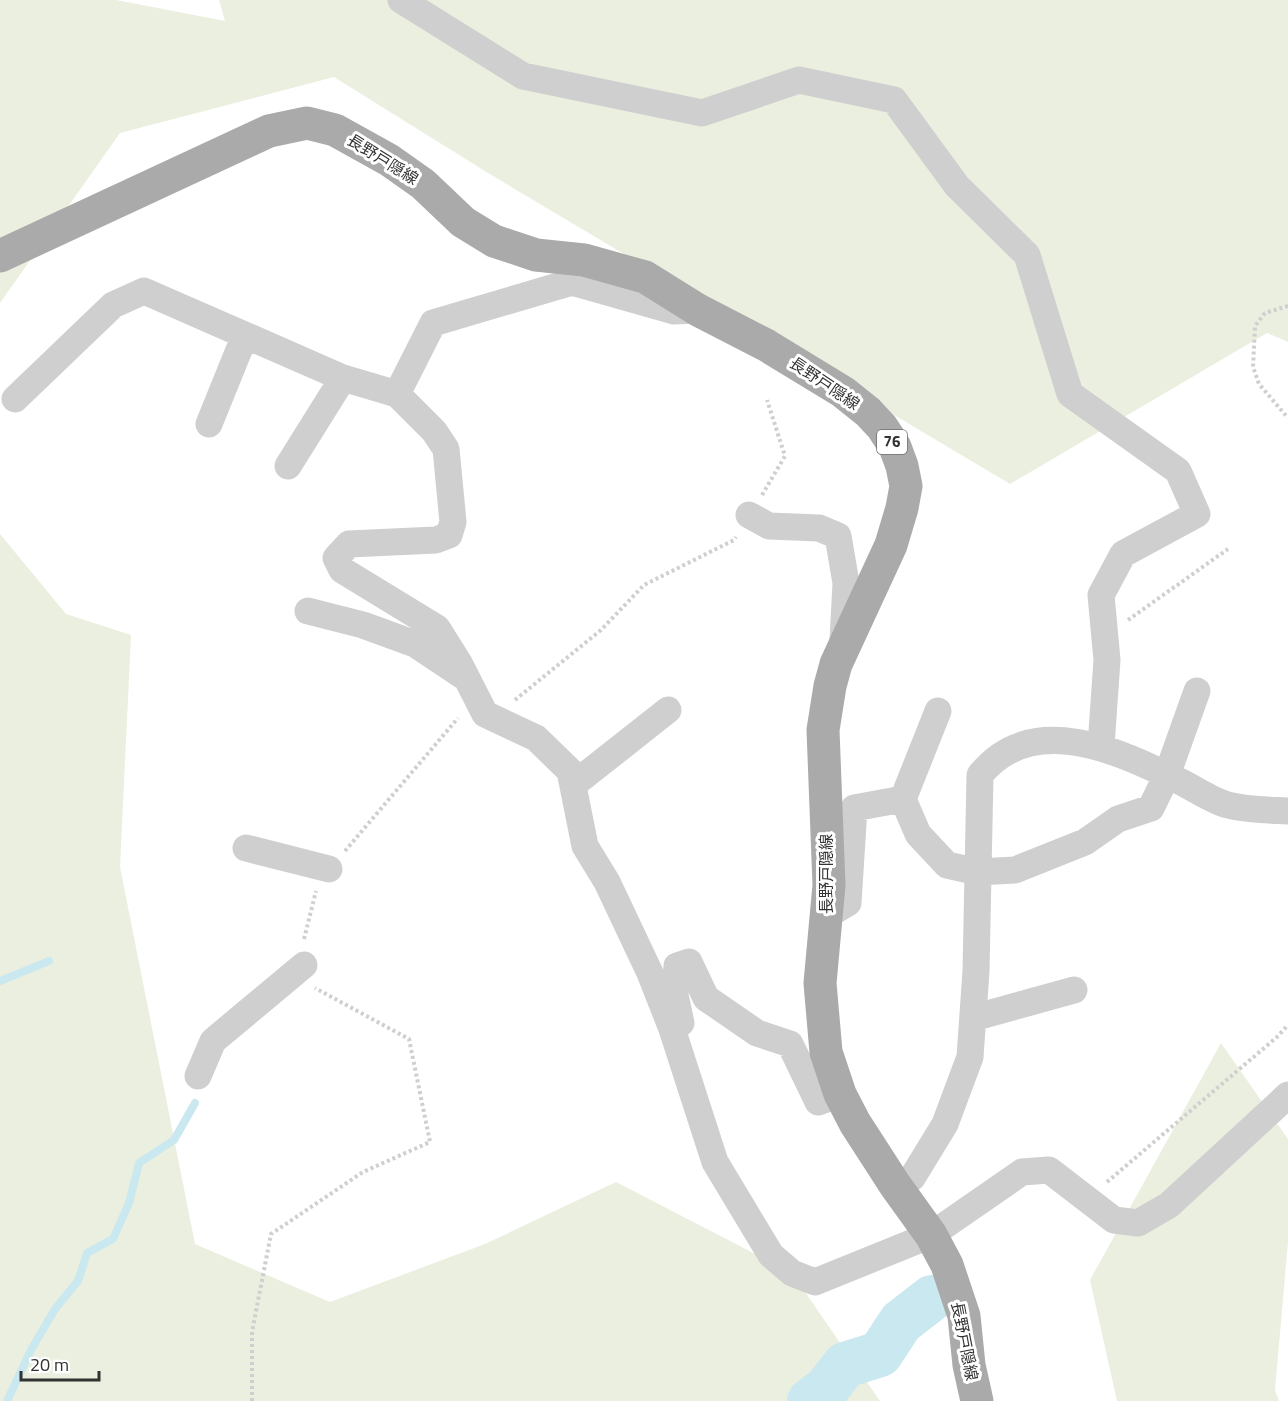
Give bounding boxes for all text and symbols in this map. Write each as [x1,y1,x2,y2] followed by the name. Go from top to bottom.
[343,128,423,190] street label: 長野戸隠線
[785,351,865,415] street label: 長野戸隠線
[877,430,907,454] road number: 76
[814,834,838,914] street label: 長野戸隠線
[946,1299,984,1383] street label: 長野戸隠線
[21,1344,99,1382] scale bar
[30,1351,69,1378] text: 20 m

